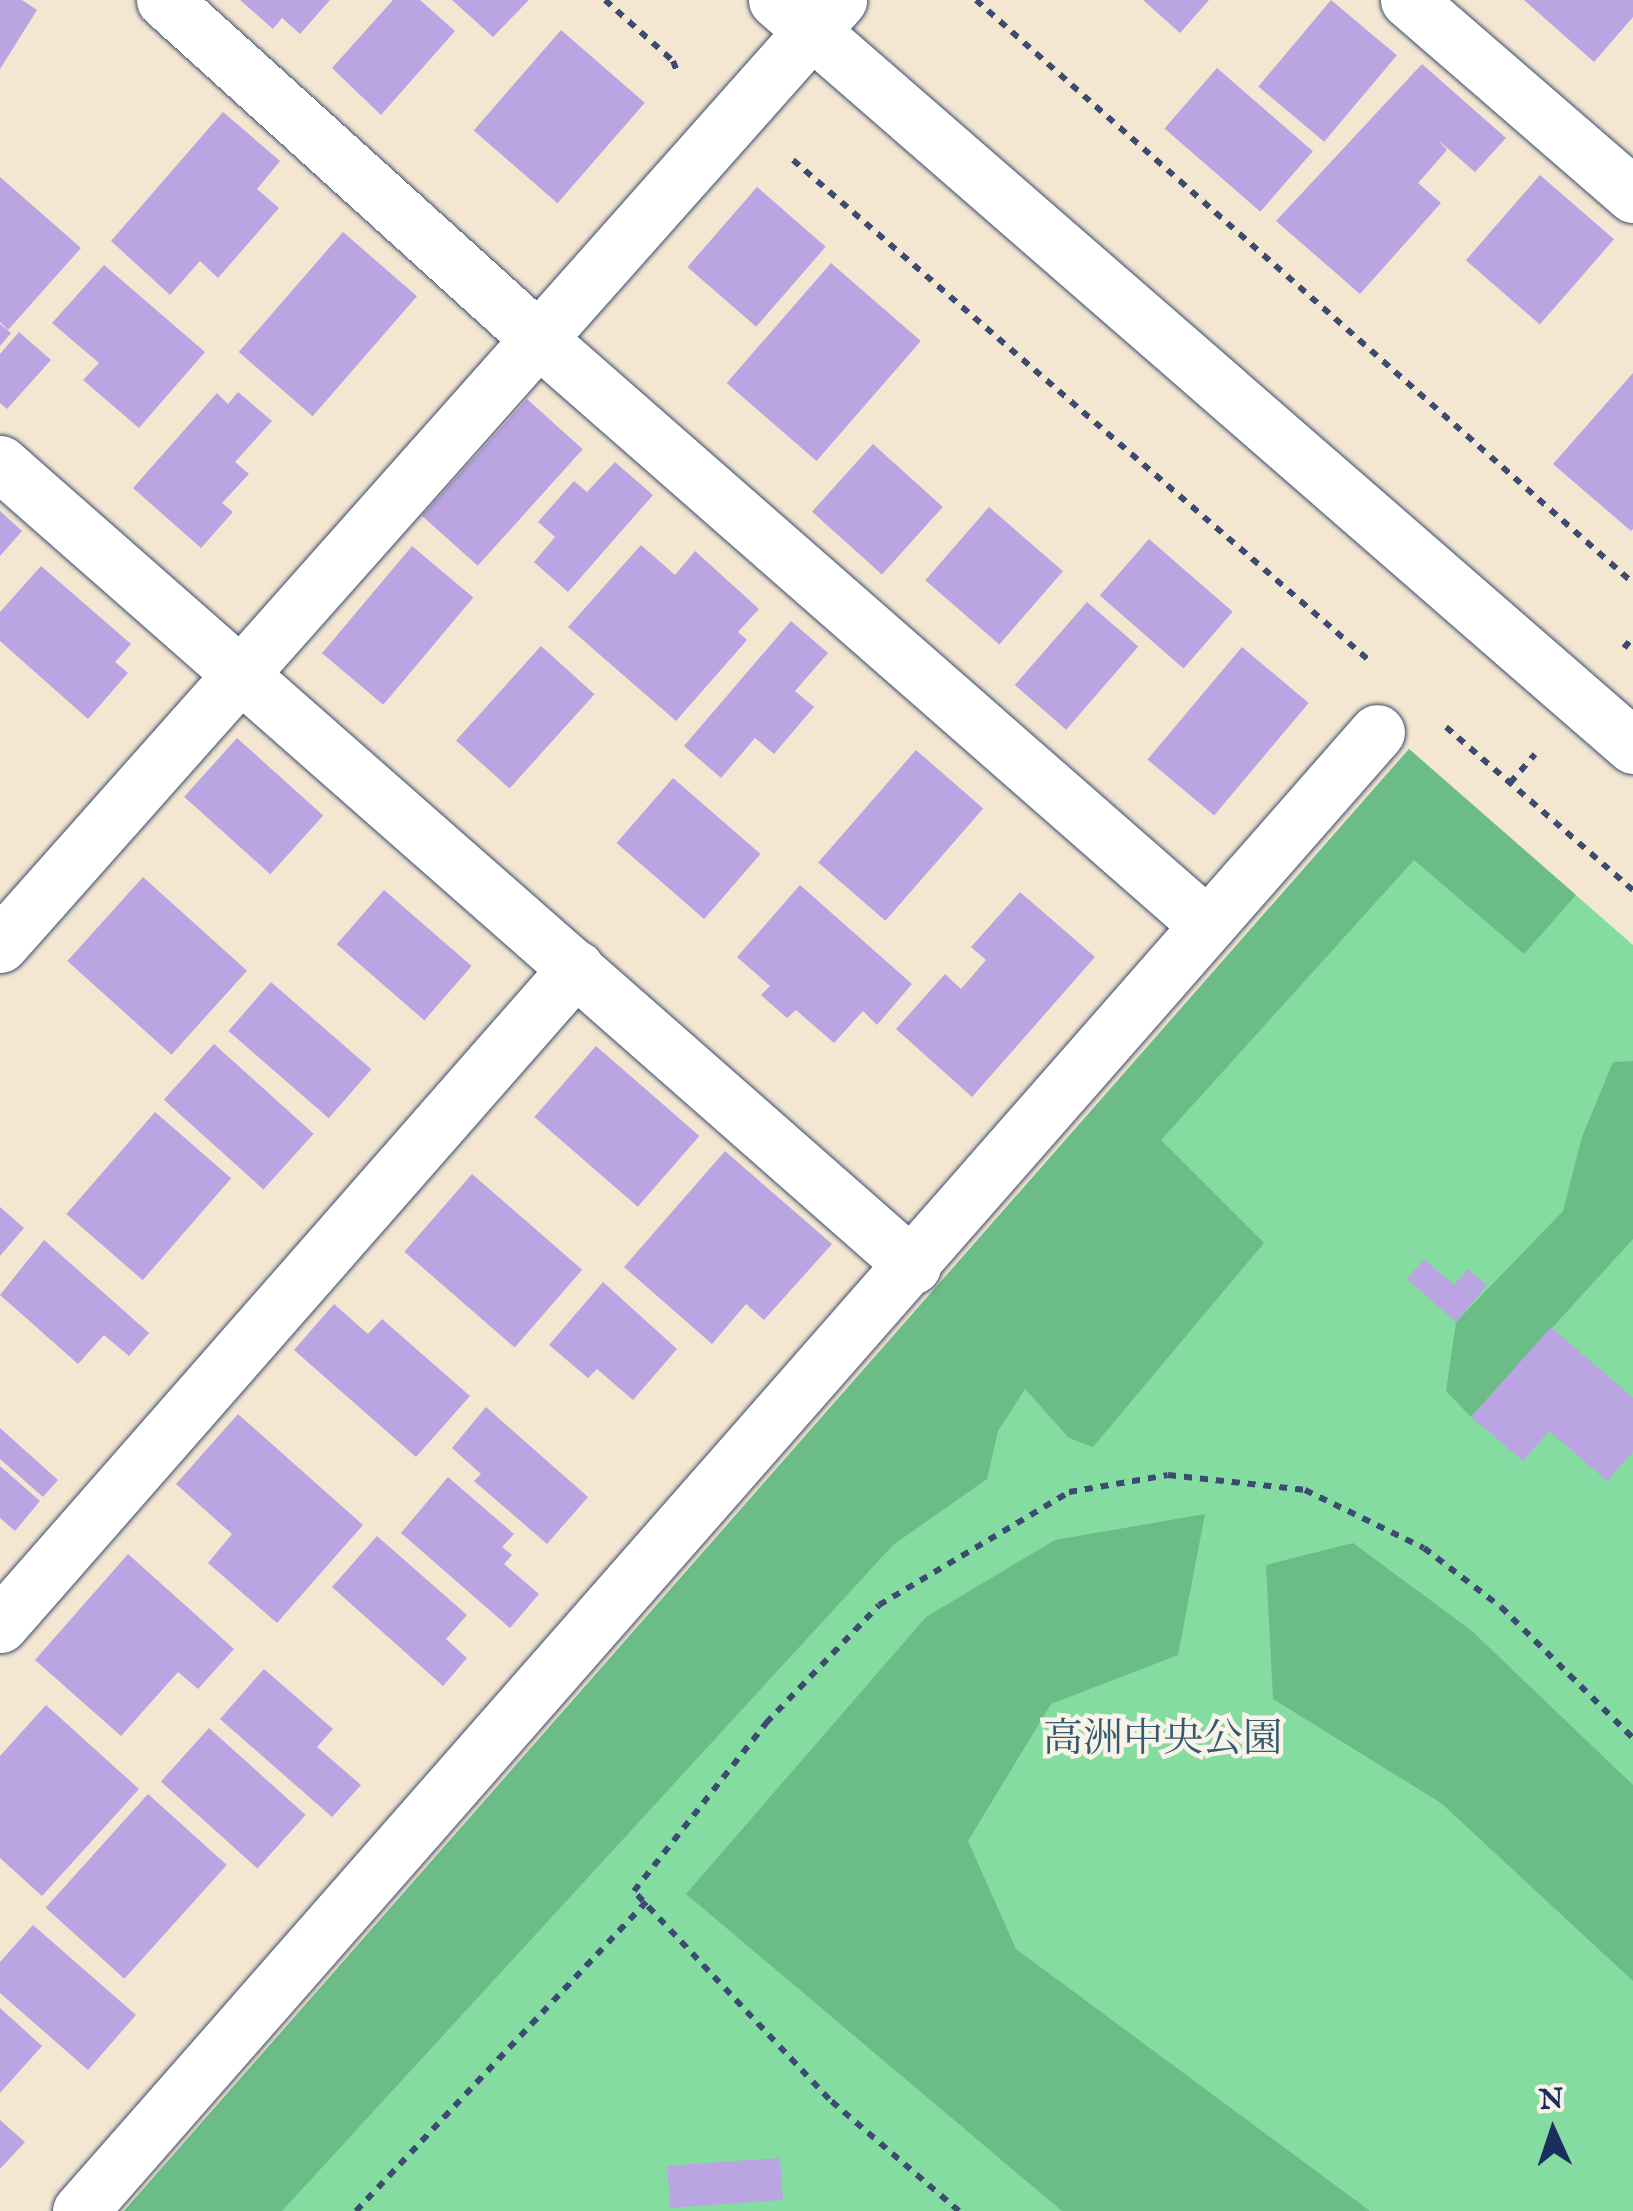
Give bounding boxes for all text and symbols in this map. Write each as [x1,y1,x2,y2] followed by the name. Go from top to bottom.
[1043,1717,1283,1765] park label: 高洲中央公園
[1503,2081,1603,2181] north arrow
[1538,2082,1564,2119] text: N

